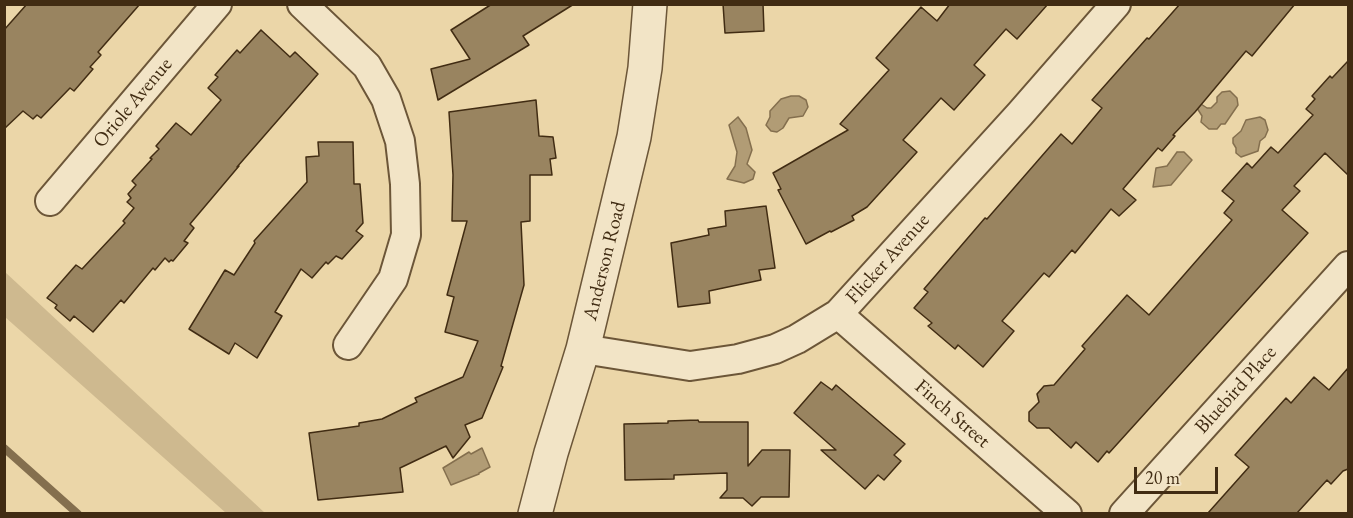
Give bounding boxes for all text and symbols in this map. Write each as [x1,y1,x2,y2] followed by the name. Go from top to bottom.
[88,53,178,153] street label: Oriole Avenue
[579,199,631,323] street label: Anderson Road
[841,209,935,309] street label: Flicker Avenue
[1190,341,1282,439] street label: Bluebird Place
[909,375,995,453] street label: Finch Street
[1137,455,1221,493] scale bar
[1145,466,1180,489] text: 20 m

